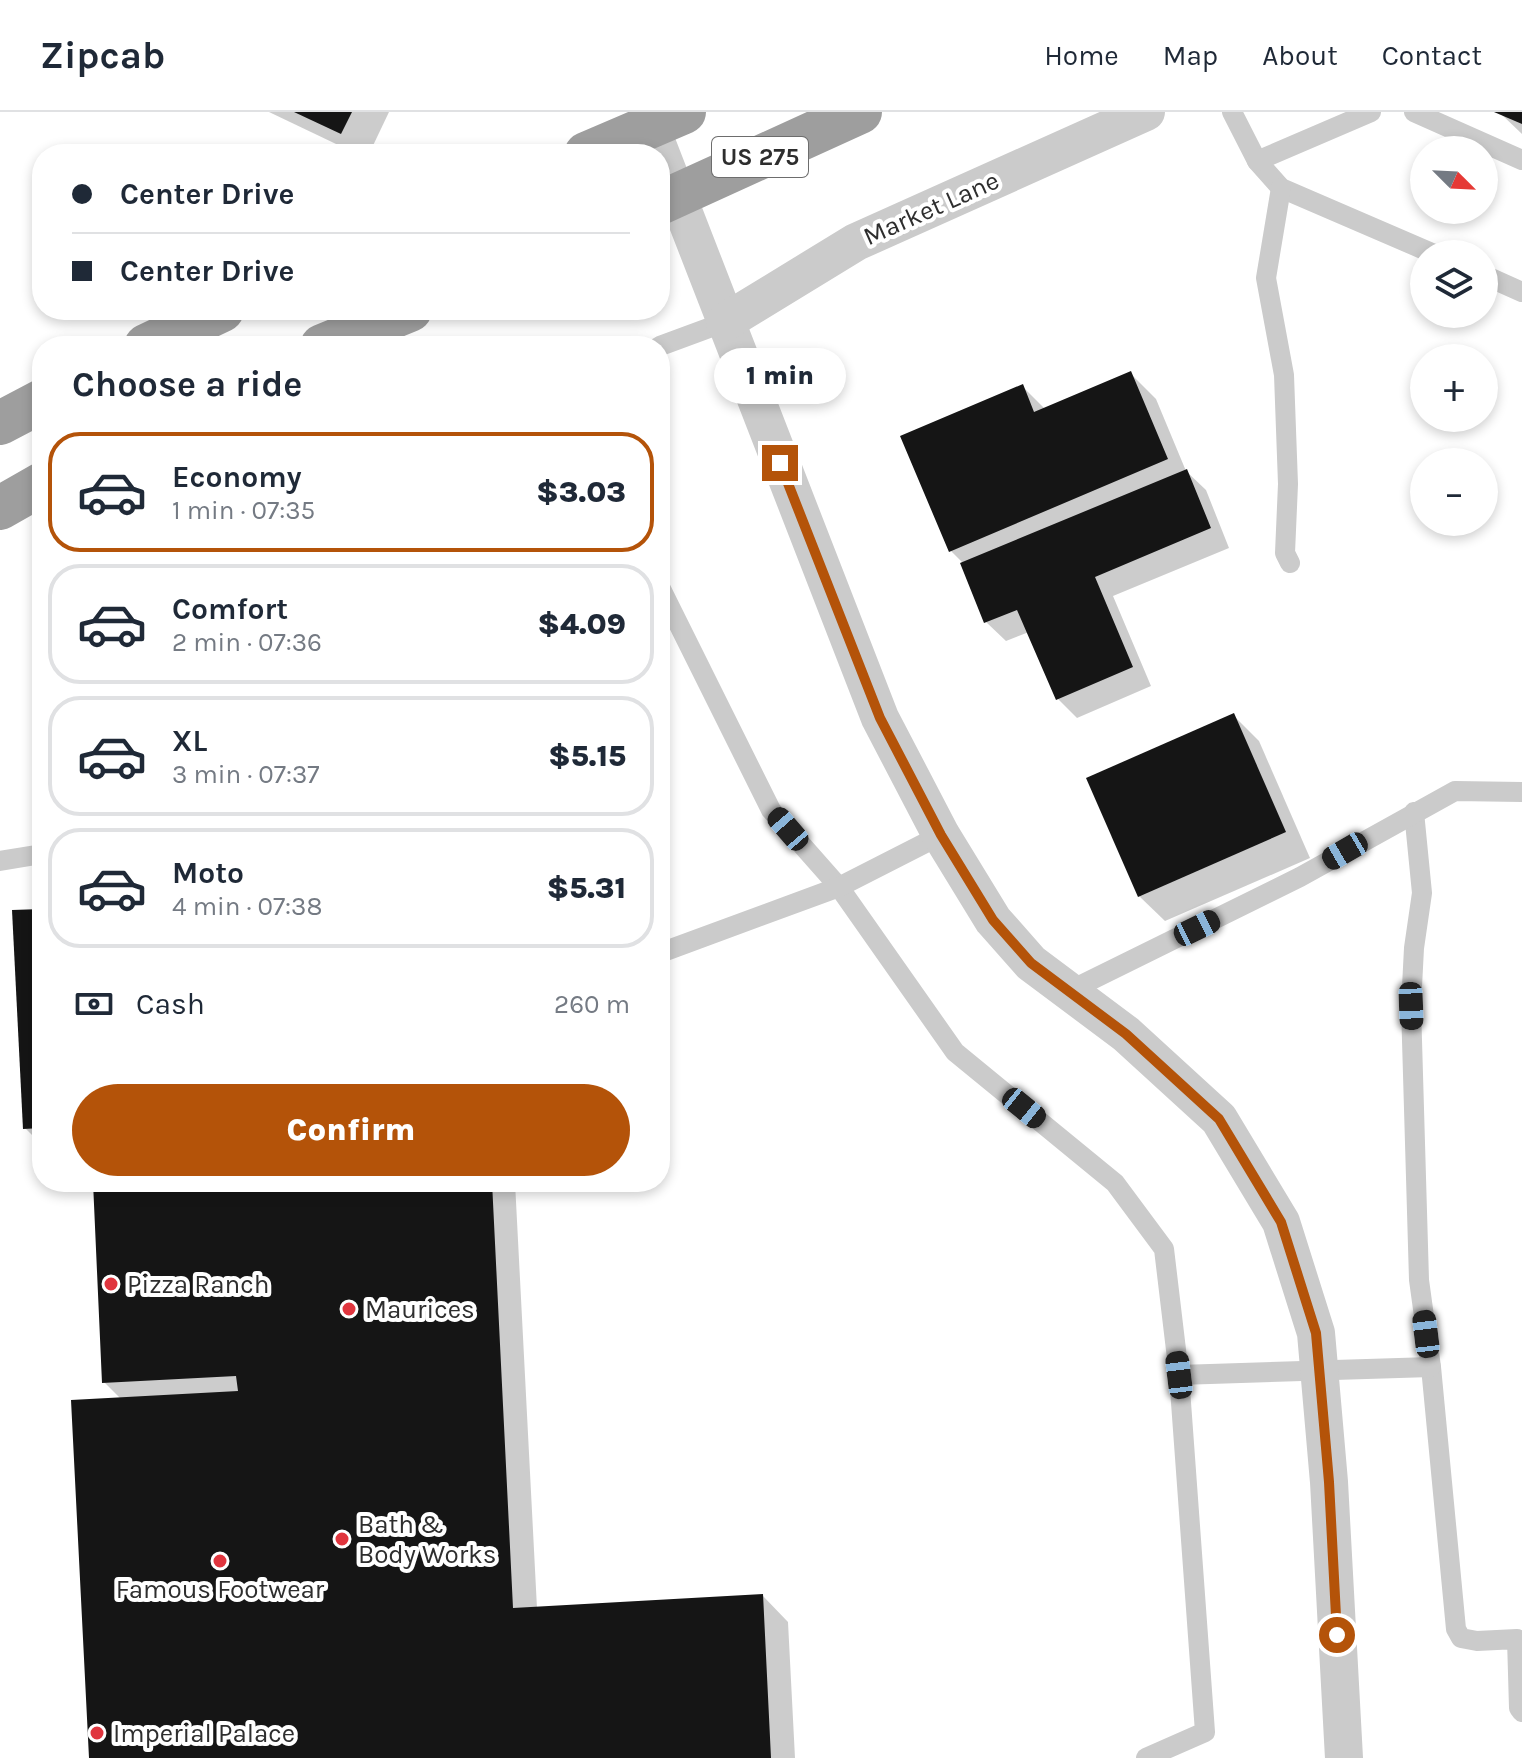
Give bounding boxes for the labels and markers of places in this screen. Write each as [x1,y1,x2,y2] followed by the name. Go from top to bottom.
[127,1269,269,1300] place label: Pizza Ranch
[102,1275,120,1293] marker: Pizza Ranch
[365,1294,475,1325] place label: Maurices
[340,1300,358,1318] marker: Maurices
[358,1509,496,1570] place label: Bath & Body Works
[333,1530,351,1548] marker: Bath & Body Works
[211,1552,229,1570] marker: Famous Footwear
[116,1574,325,1605] place label: Famous Footwear
[113,1718,295,1749] place label: Imperial Palace
[88,1724,106,1742] marker: Imperial Palace

